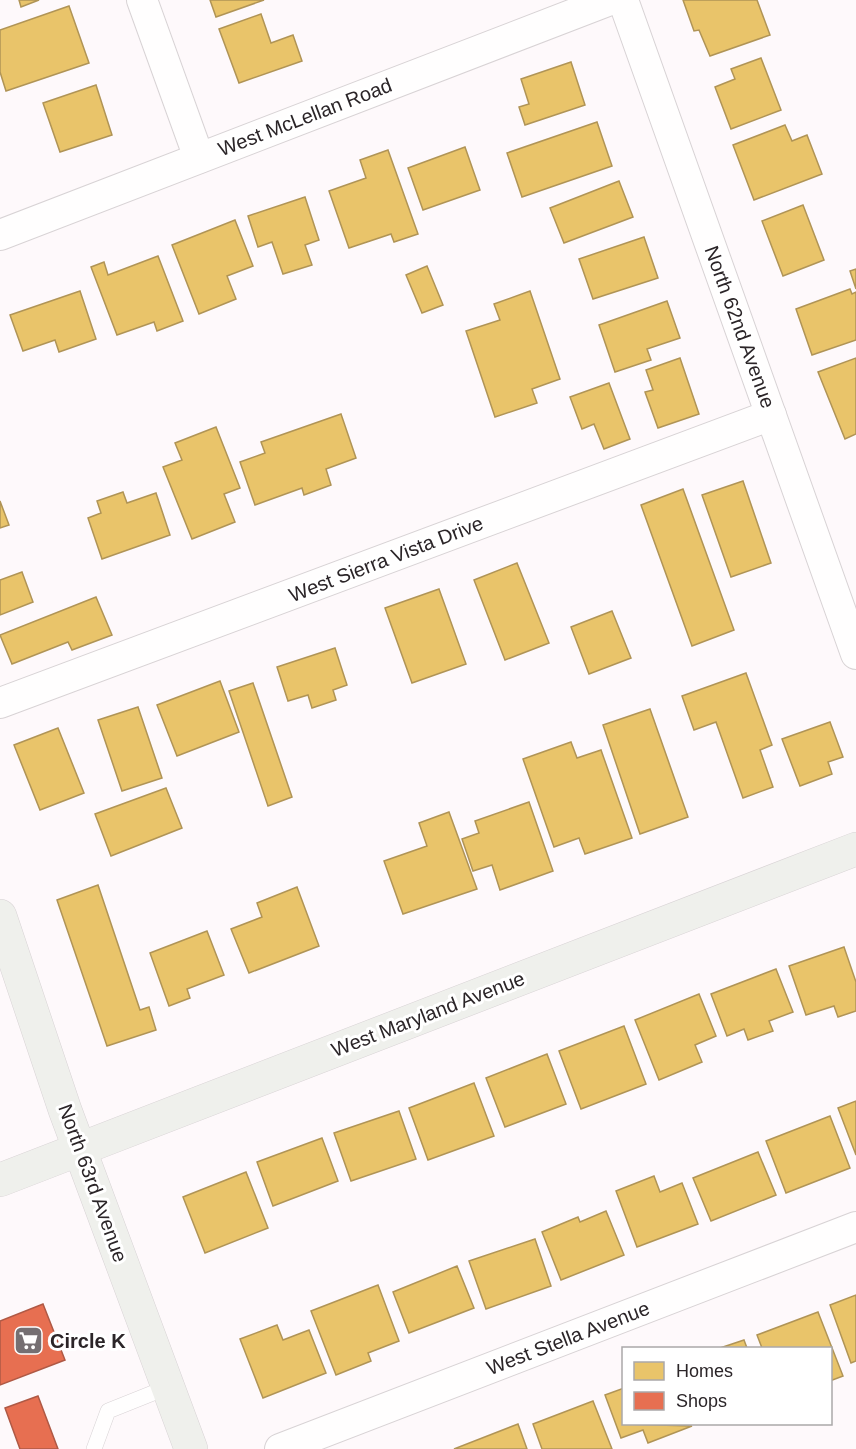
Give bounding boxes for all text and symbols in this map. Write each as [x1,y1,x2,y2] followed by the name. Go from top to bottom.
[215,74,395,160] street label: West McLellan Road
[700,243,780,411] street label: North 62nd Avenue
[286,512,486,606] street label: West Sierra Vista Drive
[328,967,528,1061] street label: West Maryland Avenue
[54,1101,132,1265] street label: North 63rd Avenue
[483,1297,653,1379] street label: West Stella Avenue
[13,1325,45,1357] supermarket icon: Circle K
[50,1330,126,1352] place label: Circle K
[622,1347,832,1425] legend
[676,1361,733,1381] text: Homes
[676,1391,727,1411] text: Shops

